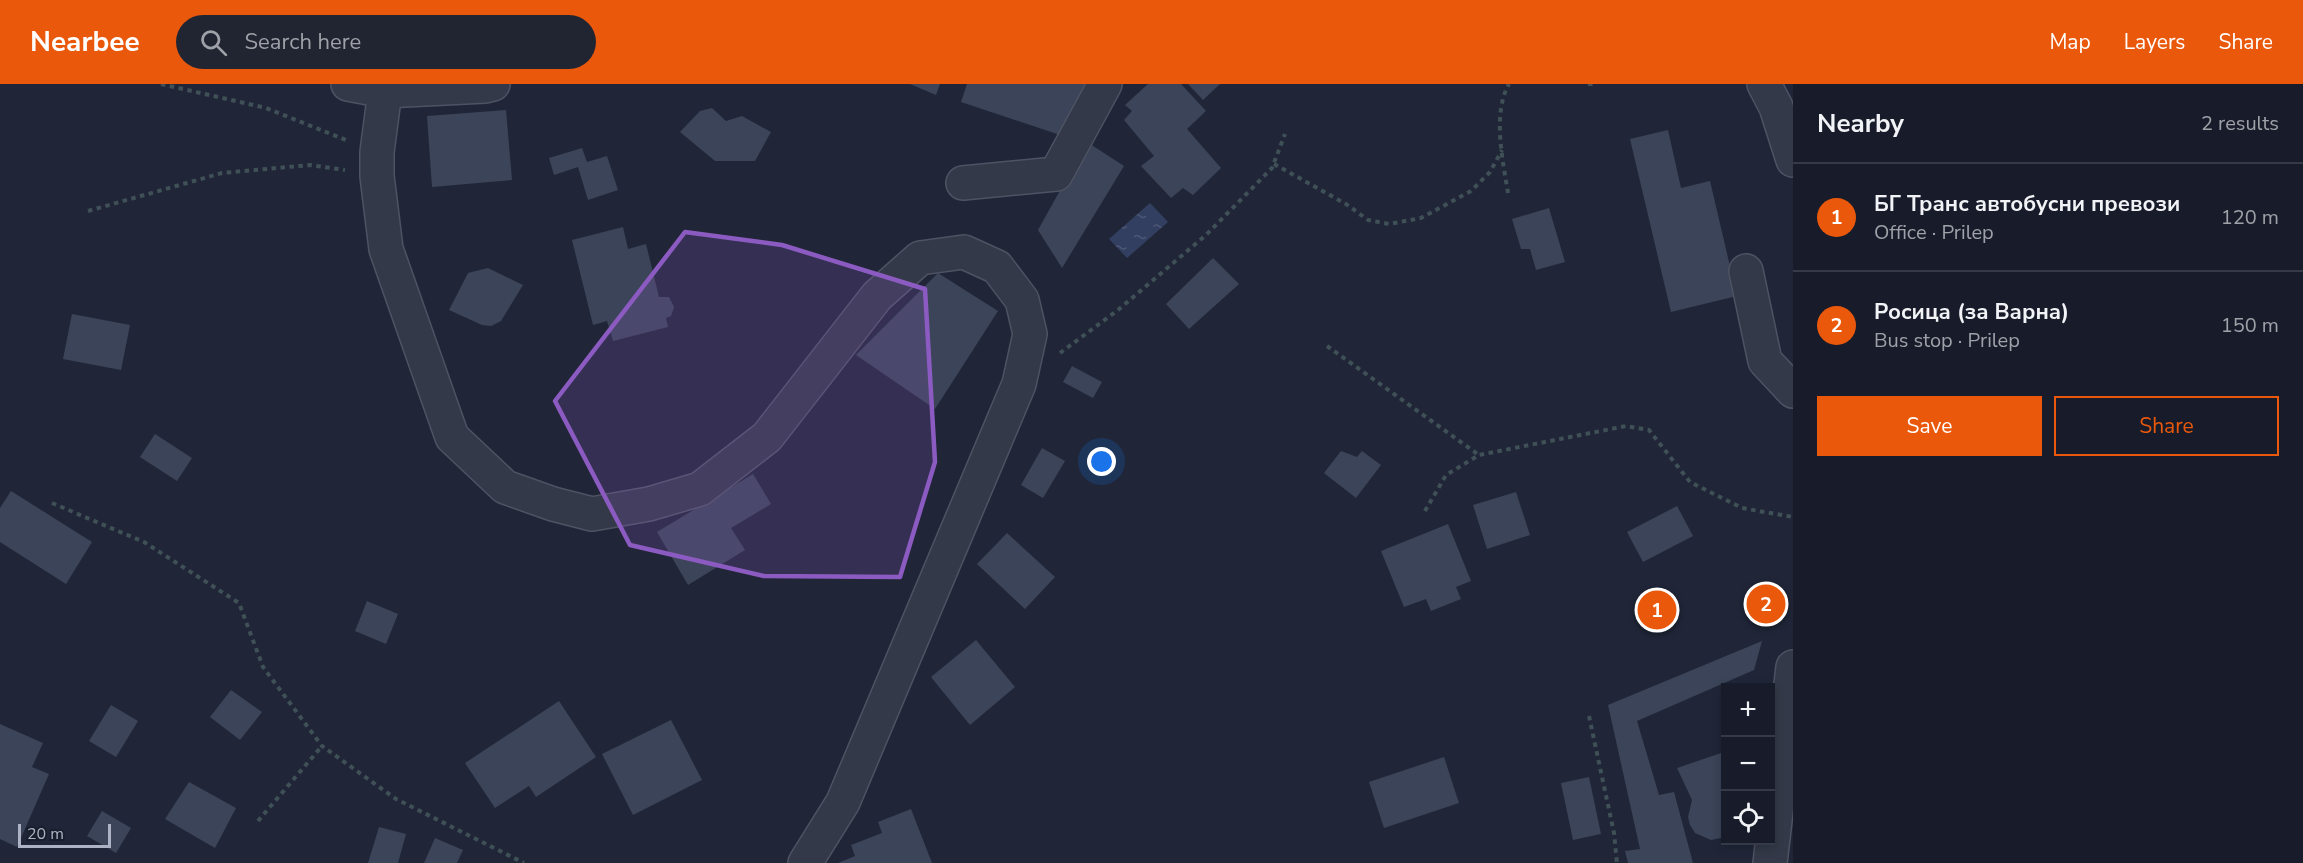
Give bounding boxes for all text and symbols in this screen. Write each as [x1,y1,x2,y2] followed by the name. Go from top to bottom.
[176,15,596,69] search box
[30,23,140,61] text: Nearbee
[197,26,230,59] icon: search
[245,27,361,57] text: Search here
[2049,28,2091,56] text: Map
[2124,28,2185,56] text: Layers
[2218,28,2273,56] text: Share
[1817,106,1904,141] text: Nearby
[2201,110,2279,137] text: 2 results
[1874,189,2180,219] text: БГ Транс автобусни превози
[1831,204,1843,231] text: 1
[2221,204,2279,231] text: 120 m
[1874,219,1994,246] text: Office · Prilep
[1874,297,2069,327] text: Росица (за Варна)
[1831,312,1843,339] text: 2
[2221,312,2279,339] text: 150 m
[1874,327,2020,354] text: Bus stop · Prilep
[1817,396,2042,456] button: Save
[2054,396,2279,456] button: Share
[1087,447,1116,476] your location
[1746,582,1786,626] pin: 2
[1638,588,1676,632] pin: 1
[1721,683,1775,845] map controls
[1721,683,1775,737] button: +
[1721,737,1775,791] button: −
[1721,791,1775,845] button: locate
[18,821,111,848] scale bar
[27,823,64,845] text: 20 m

